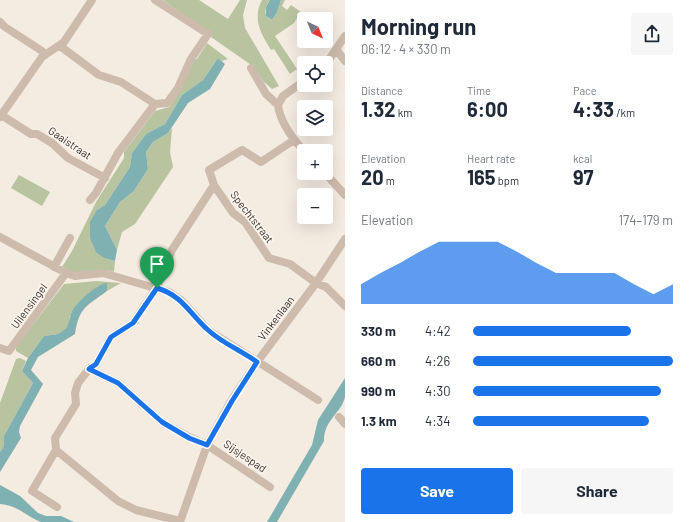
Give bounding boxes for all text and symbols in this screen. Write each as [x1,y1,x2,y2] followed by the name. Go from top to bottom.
[297,12,333,48] north arrow
[297,12,333,224] map controls
[361,13,476,39] text: Morning run
[631,13,673,55] button: share
[361,41,451,57] text: 06:12 · 4 × 330 m
[297,56,333,92] button: locate
[361,84,403,97] text: Distance
[467,84,491,97] text: Time
[573,84,597,97] text: Pace
[361,97,395,121] text: 1.32
[467,97,508,121] text: 6:00
[573,97,614,121] text: 4:33
[297,100,333,136] button: layers
[395,106,412,119] text: km
[614,106,635,119] text: /km
[46,123,94,162] street label: Gaaistraat
[297,144,333,180] button: +
[361,152,405,165] text: Elevation
[467,152,515,165] text: Heart rate
[573,152,592,165] text: kcal
[361,165,384,189] text: 20
[467,165,496,189] text: 165
[573,165,594,189] text: 97
[384,174,395,187] text: m
[496,174,519,187] text: bpm
[228,188,277,245] street label: Spechtstraat
[297,188,333,224] button: −
[361,212,413,228] text: Elevation
[618,212,673,228] text: 174–179 m
[140,247,174,288] pin
[146,253,168,275] icon: arrive
[8,281,49,331] street label: Uilensingel
[255,293,296,342] street label: Vinkenlaan
[361,323,396,339] text: 330 m
[425,323,451,339] text: 4:42
[361,353,396,369] text: 660 m
[425,353,450,369] text: 4:26
[361,383,396,399] text: 990 m
[425,383,451,399] text: 4:30
[361,413,397,429] text: 1.3 km
[425,413,450,429] text: 4:34
[221,437,269,475] street label: Sijsjespad
[361,468,513,514] button: Save
[521,468,673,514] button: Share

